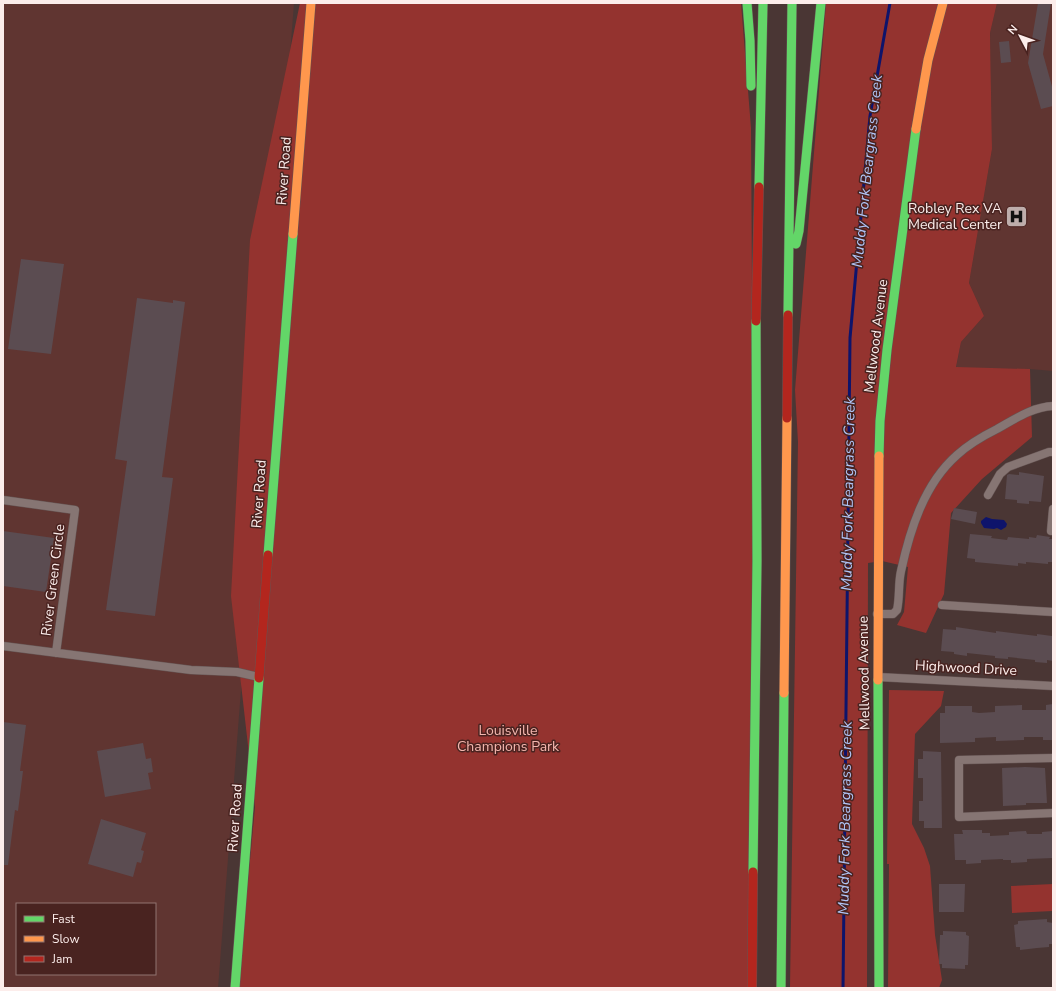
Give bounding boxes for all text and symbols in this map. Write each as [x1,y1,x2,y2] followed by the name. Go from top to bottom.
[1000,16,1040,56] north arrow
[1004,22,1021,38] text: N
[847,73,887,268] water label: Muddy Fork Beargrass Creek
[272,136,296,206] street label: River Road
[908,199,1002,234] place label: Robley Rex VA Medical Center
[1004,203,1030,229] hospital icon: Robley Rex VA Medical Center
[860,278,892,394] street label: Mellwood Avenue
[836,396,860,591] water label: Muddy Fork Beargrass Creek
[247,459,271,529] street label: River Road
[37,523,69,637] street label: River Green Circle
[854,616,874,730] street label: Mellwood Avenue
[914,656,1018,680] street label: Highwood Drive
[833,720,857,915] water label: Muddy Fork Beargrass Creek
[457,721,560,756] park label: Louisville Champions Park
[223,783,247,853] street label: River Road
[16,903,156,975] legend
[52,911,75,927] text: Fast
[52,931,80,947] text: Slow
[51,951,73,967] text: Jam

